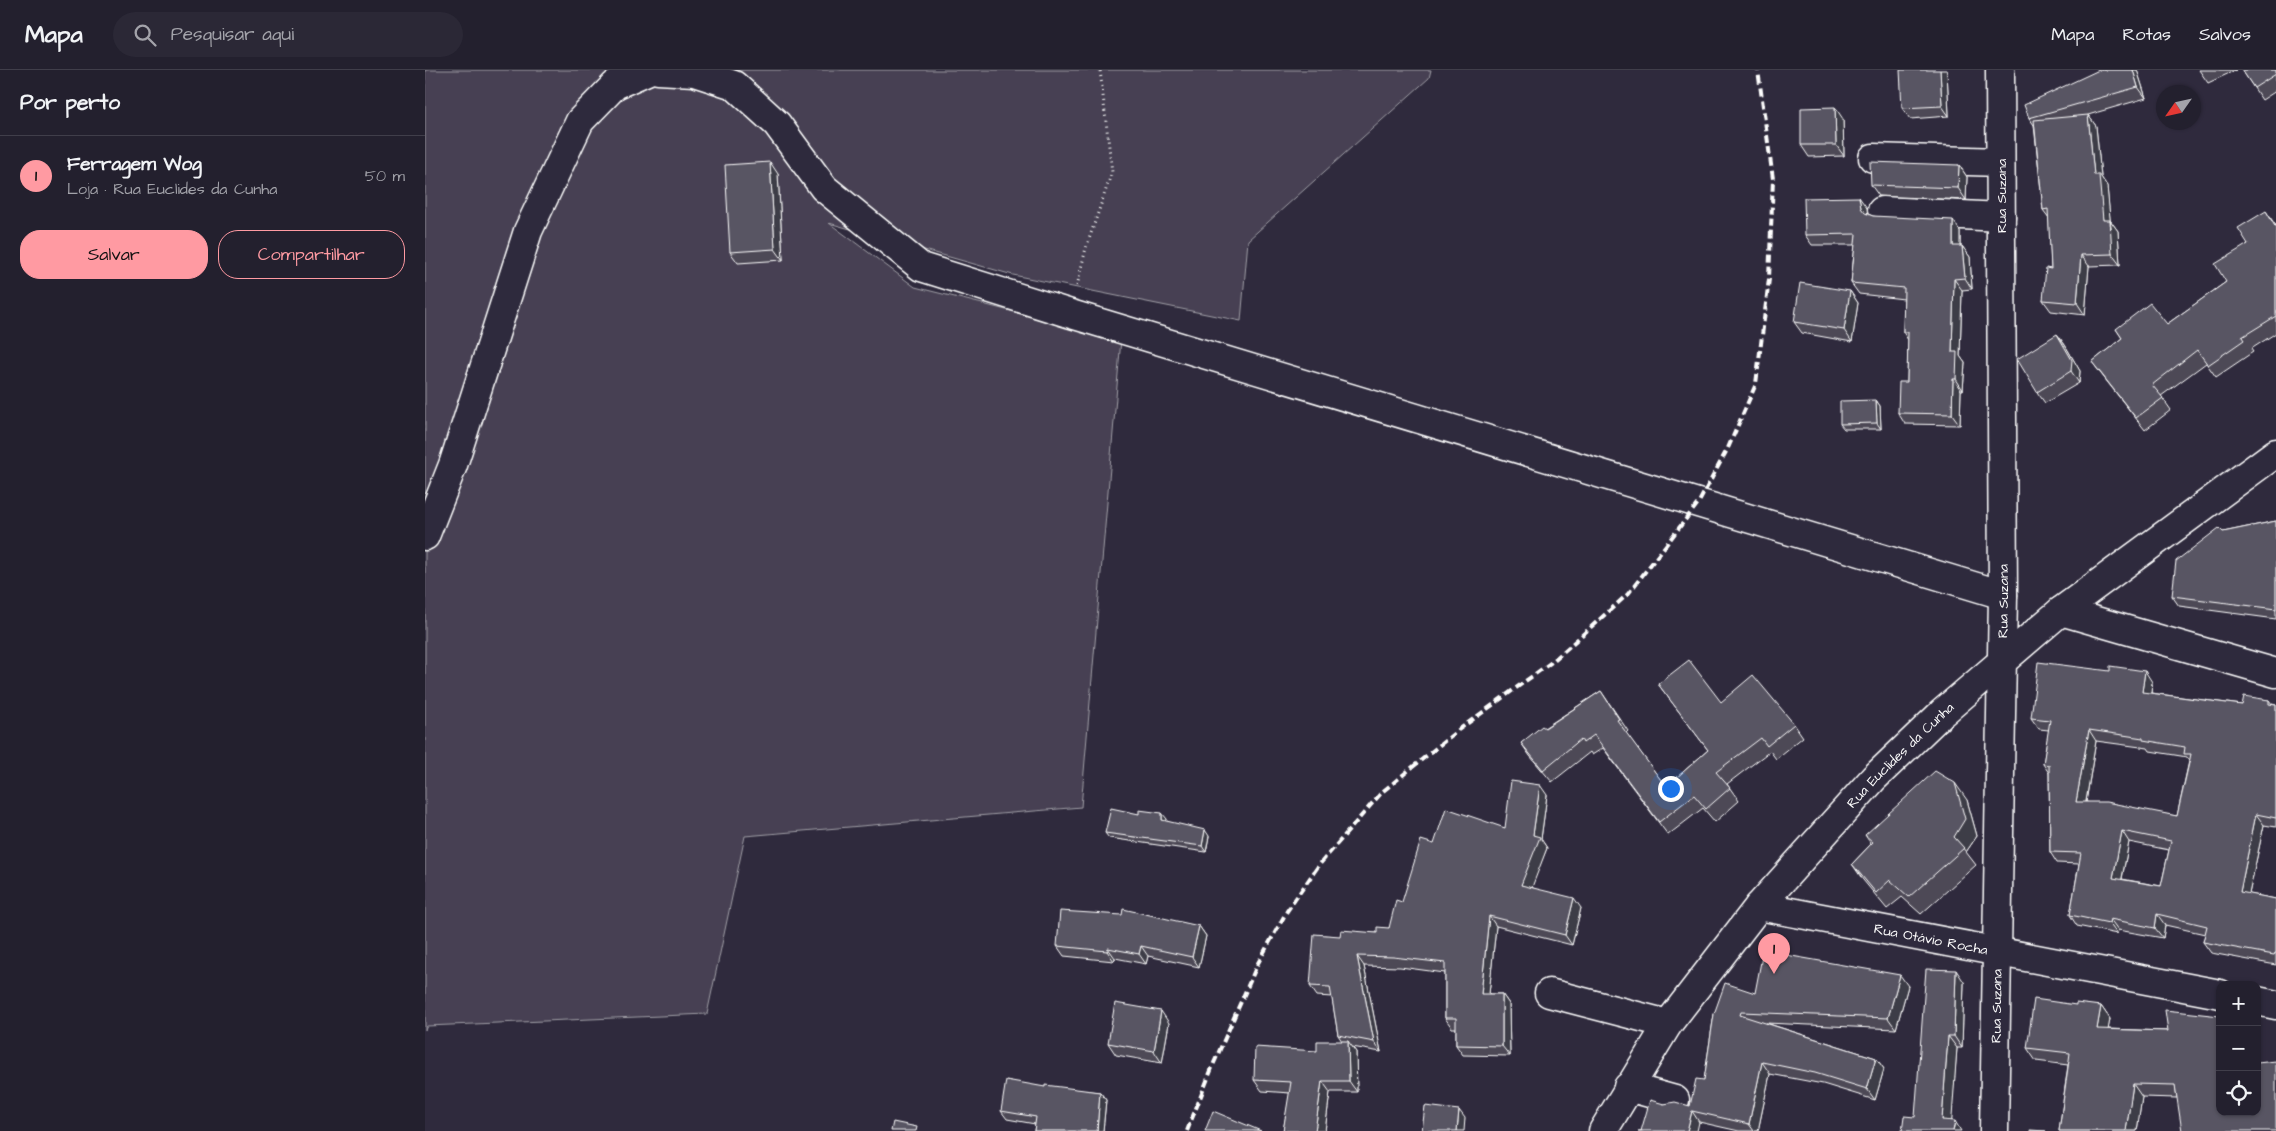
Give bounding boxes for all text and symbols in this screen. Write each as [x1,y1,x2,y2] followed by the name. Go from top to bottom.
[113,12,463,57] search box
[25,18,83,52] text: Mapa
[131,21,159,49] icon: search
[171,21,294,48] text: Pesquisar aqui
[2051,22,2095,47] text: Mapa
[2123,22,2171,47] text: Rotas
[2199,22,2251,47] text: Salvos
[2156,85,2201,130] north arrow
[20,88,120,117] text: Por perto
[67,151,202,178] text: Ferragem Wog
[1992,159,2012,233] street label: Rua Suzana
[35,165,37,187] text: 1
[365,165,405,187] text: 50 m
[67,178,277,200] text: Loja · Rua Euclides da Cunha
[20,230,208,279] button: Salvar
[218,230,405,279] button: Compartilhar
[1993,564,2014,638] street label: Rua Suzana
[1842,698,1959,813] street label: Rua Euclides da Cunha
[1658,776,1684,802] your location
[1872,919,1989,960] street label: Rua Otávio Rocha
[1758,933,1790,974] pin: 1
[1986,969,2008,1043] street label: Rua Suzana
[2216,981,2261,1116] map controls
[2216,981,2261,1026] button: +
[2216,1026,2261,1071] button: −
[2216,1071,2261,1116] button: locate

